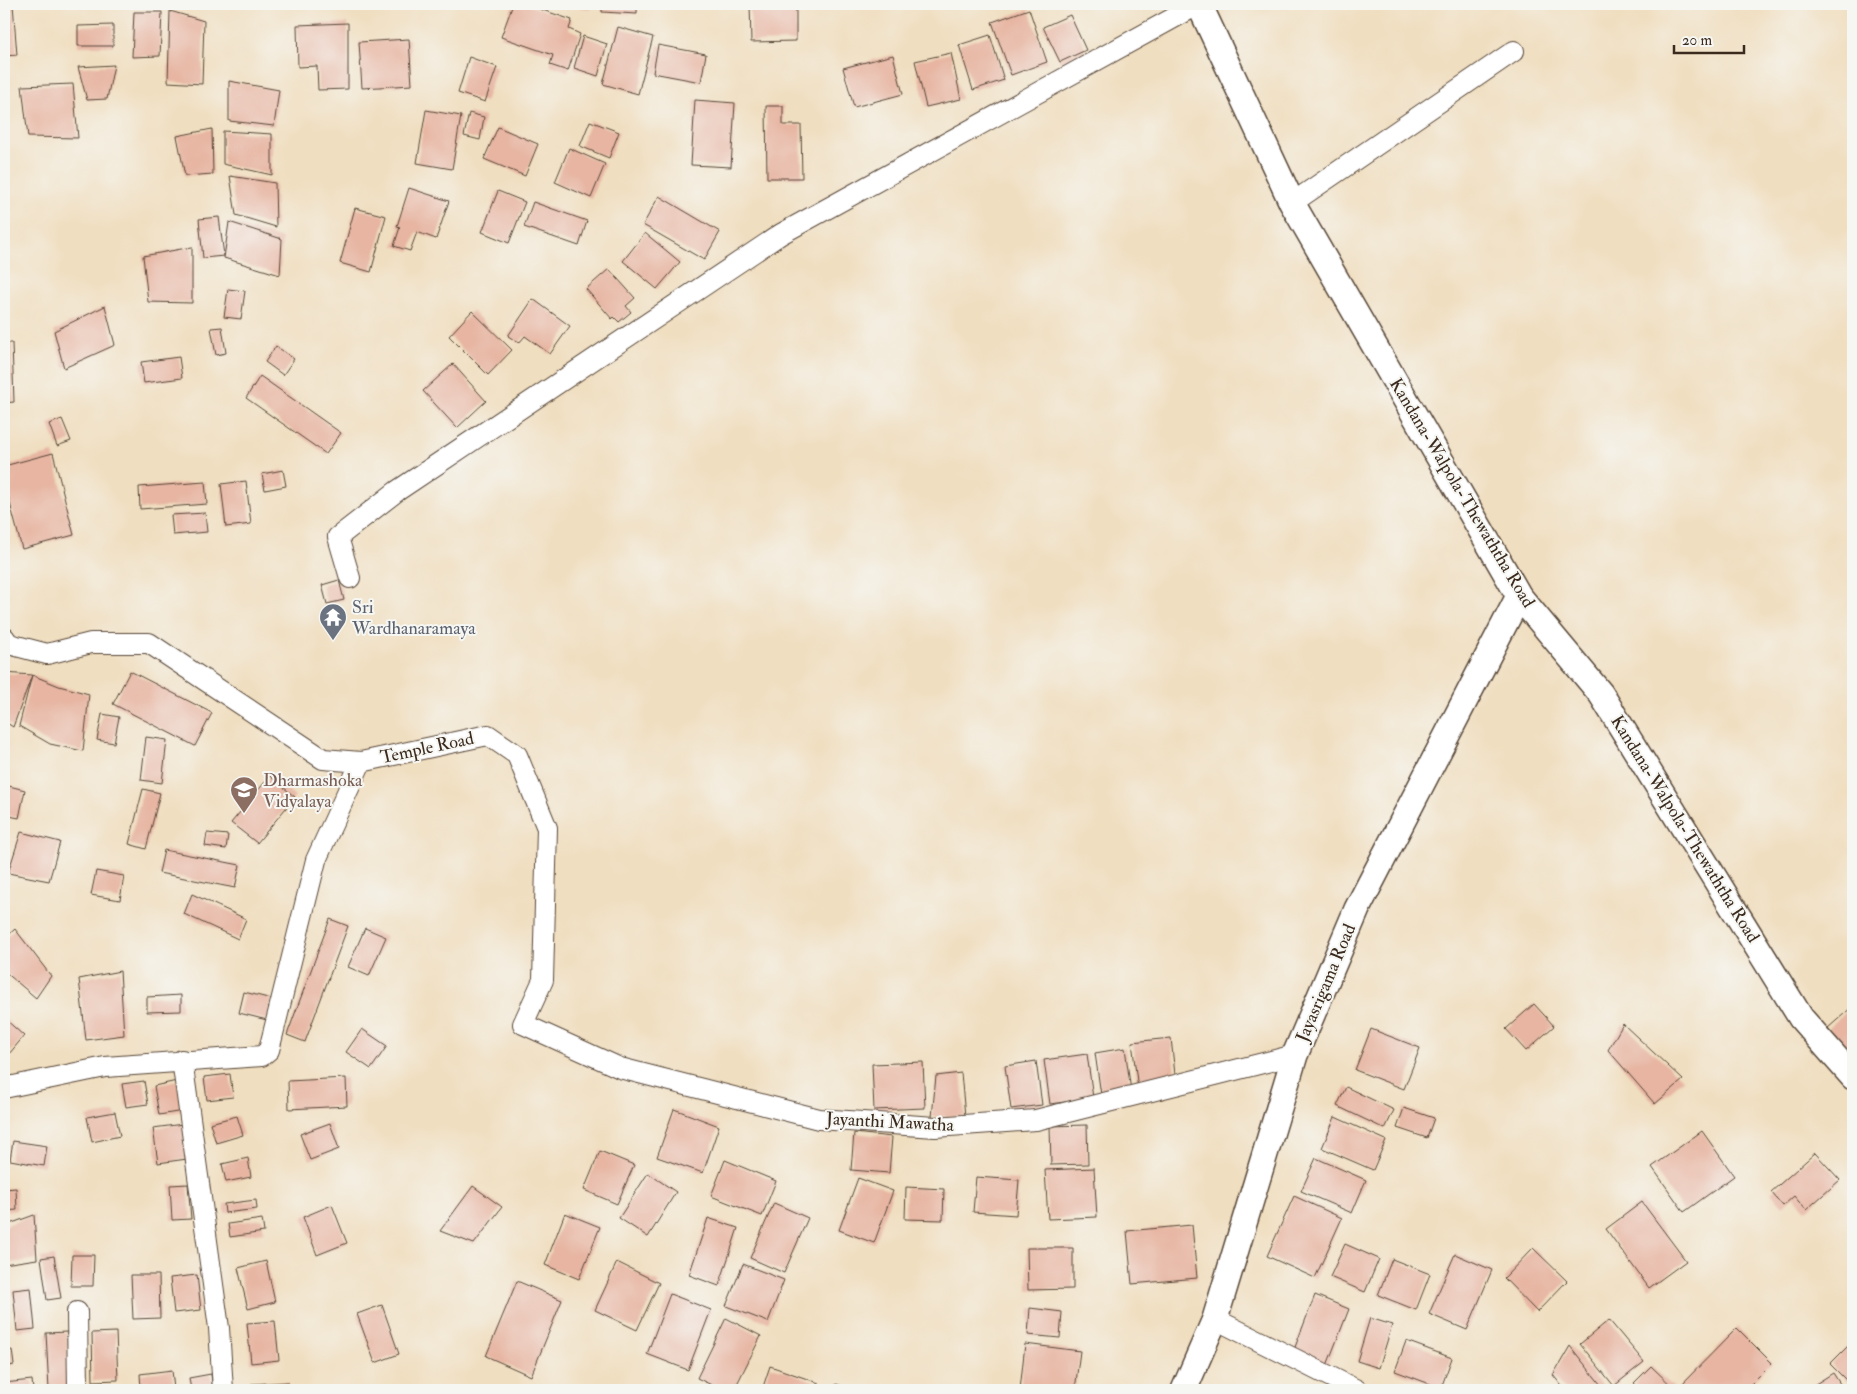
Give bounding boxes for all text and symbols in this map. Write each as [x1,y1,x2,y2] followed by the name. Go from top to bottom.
[1674,22,1744,54] scale bar
[1682,31,1712,50] text: 20 m
[1384,374,1540,612] street label: Kandana-Walpola-Thewaththa Road
[351,596,476,640] place label: Sri Wardhanaramaya
[318,602,348,641] temple icon: Sri Wardhanaramaya
[1605,711,1765,947] street label: Kandana-Walpola-Thewaththa Road
[378,727,476,769] street label: Temple Road
[263,769,363,813] place label: Dharmashoka Vidyalaya
[229,775,259,814] school or university icon: Dharmashoka Vidyalaya
[1290,920,1361,1046] street label: Jayasrigama Road
[824,1107,955,1137] street label: Jayanthi Mawatha

